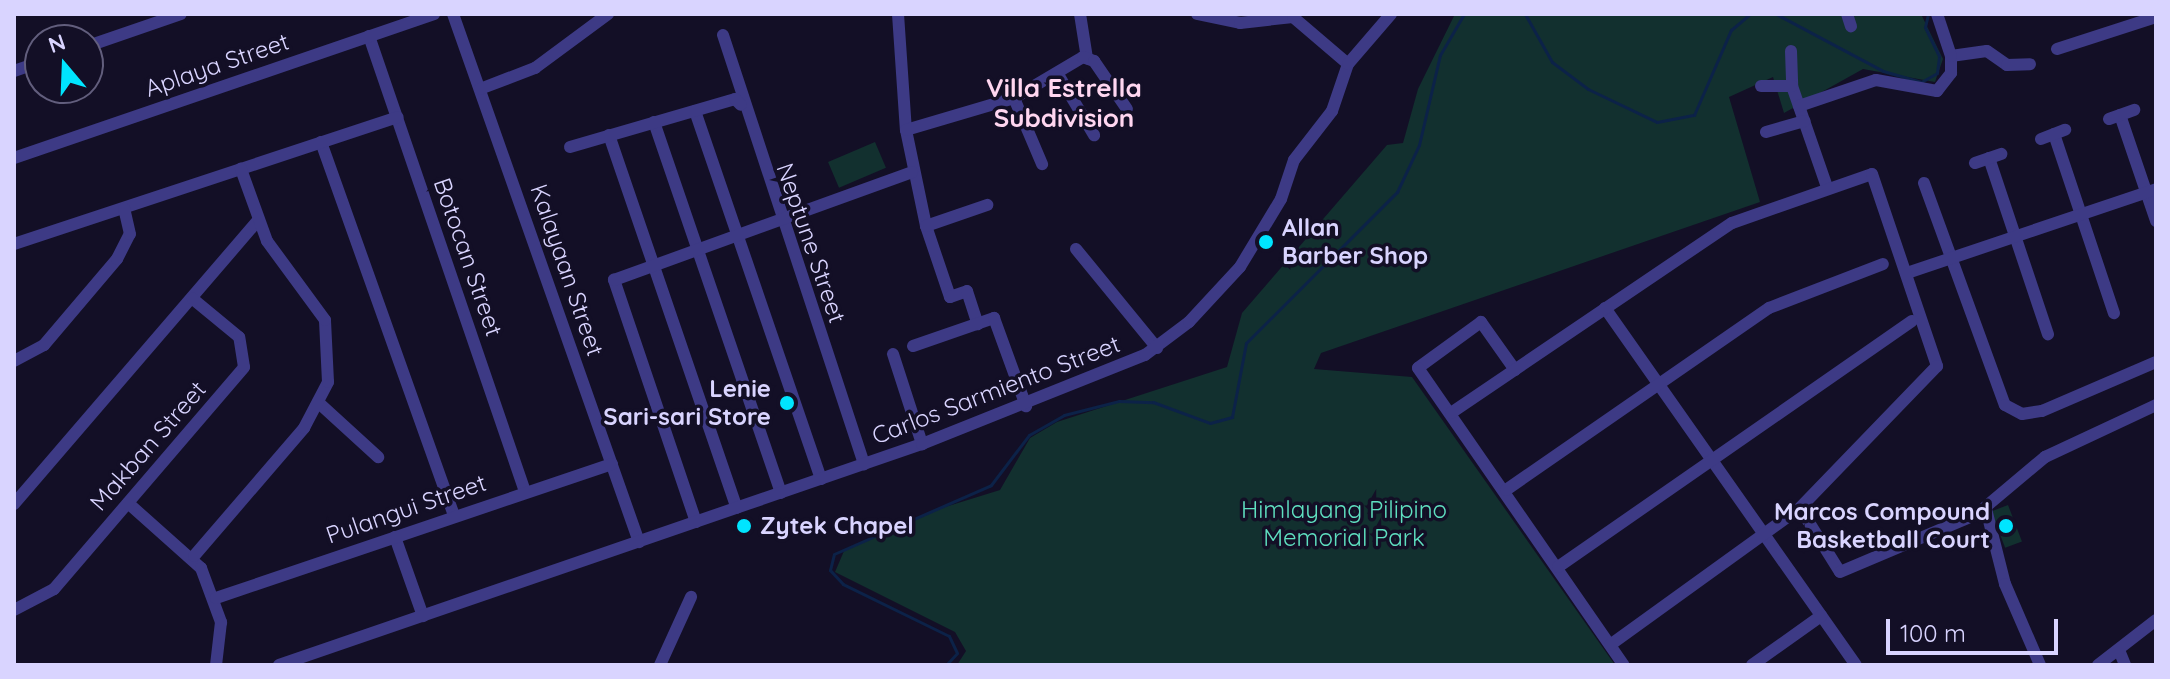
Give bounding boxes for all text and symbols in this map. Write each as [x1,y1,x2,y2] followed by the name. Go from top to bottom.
[24,24,104,104] north arrow
[45,27,69,59] text: N
[141,27,293,103] street label: Aplaya Street
[986,72,1142,134] district label: Villa Estrella Subdivision
[770,159,852,327] street label: Neptune Street
[427,174,509,340] street label: Botocan Street
[524,180,610,360] street label: Kalayaan Street
[1282,214,1428,270] place label: Allan Barber Shop
[1257,233,1275,251] marker: Allan Barber Shop
[868,329,1124,451] street label: Carlos Sarmiento Street
[84,375,212,517] street label: Makban Street
[603,375,771,431] place label: Lenie Sari-sari Store
[778,394,796,412] marker: Lenie Sari-sari Store
[322,468,490,550] street label: Pulangui Street
[1241,496,1447,552] park label: Himlayang Pilipino Memorial Park
[1774,498,1990,554] place label: Marcos Compound Basketball Court
[760,512,914,540] place label: Zytek Chapel
[735,517,753,535] marker: Zytek Chapel
[1997,517,2015,535] marker: Marcos Compound Basketball Court
[1890,603,2062,653] scale bar
[1900,618,1966,648] text: 100 m

